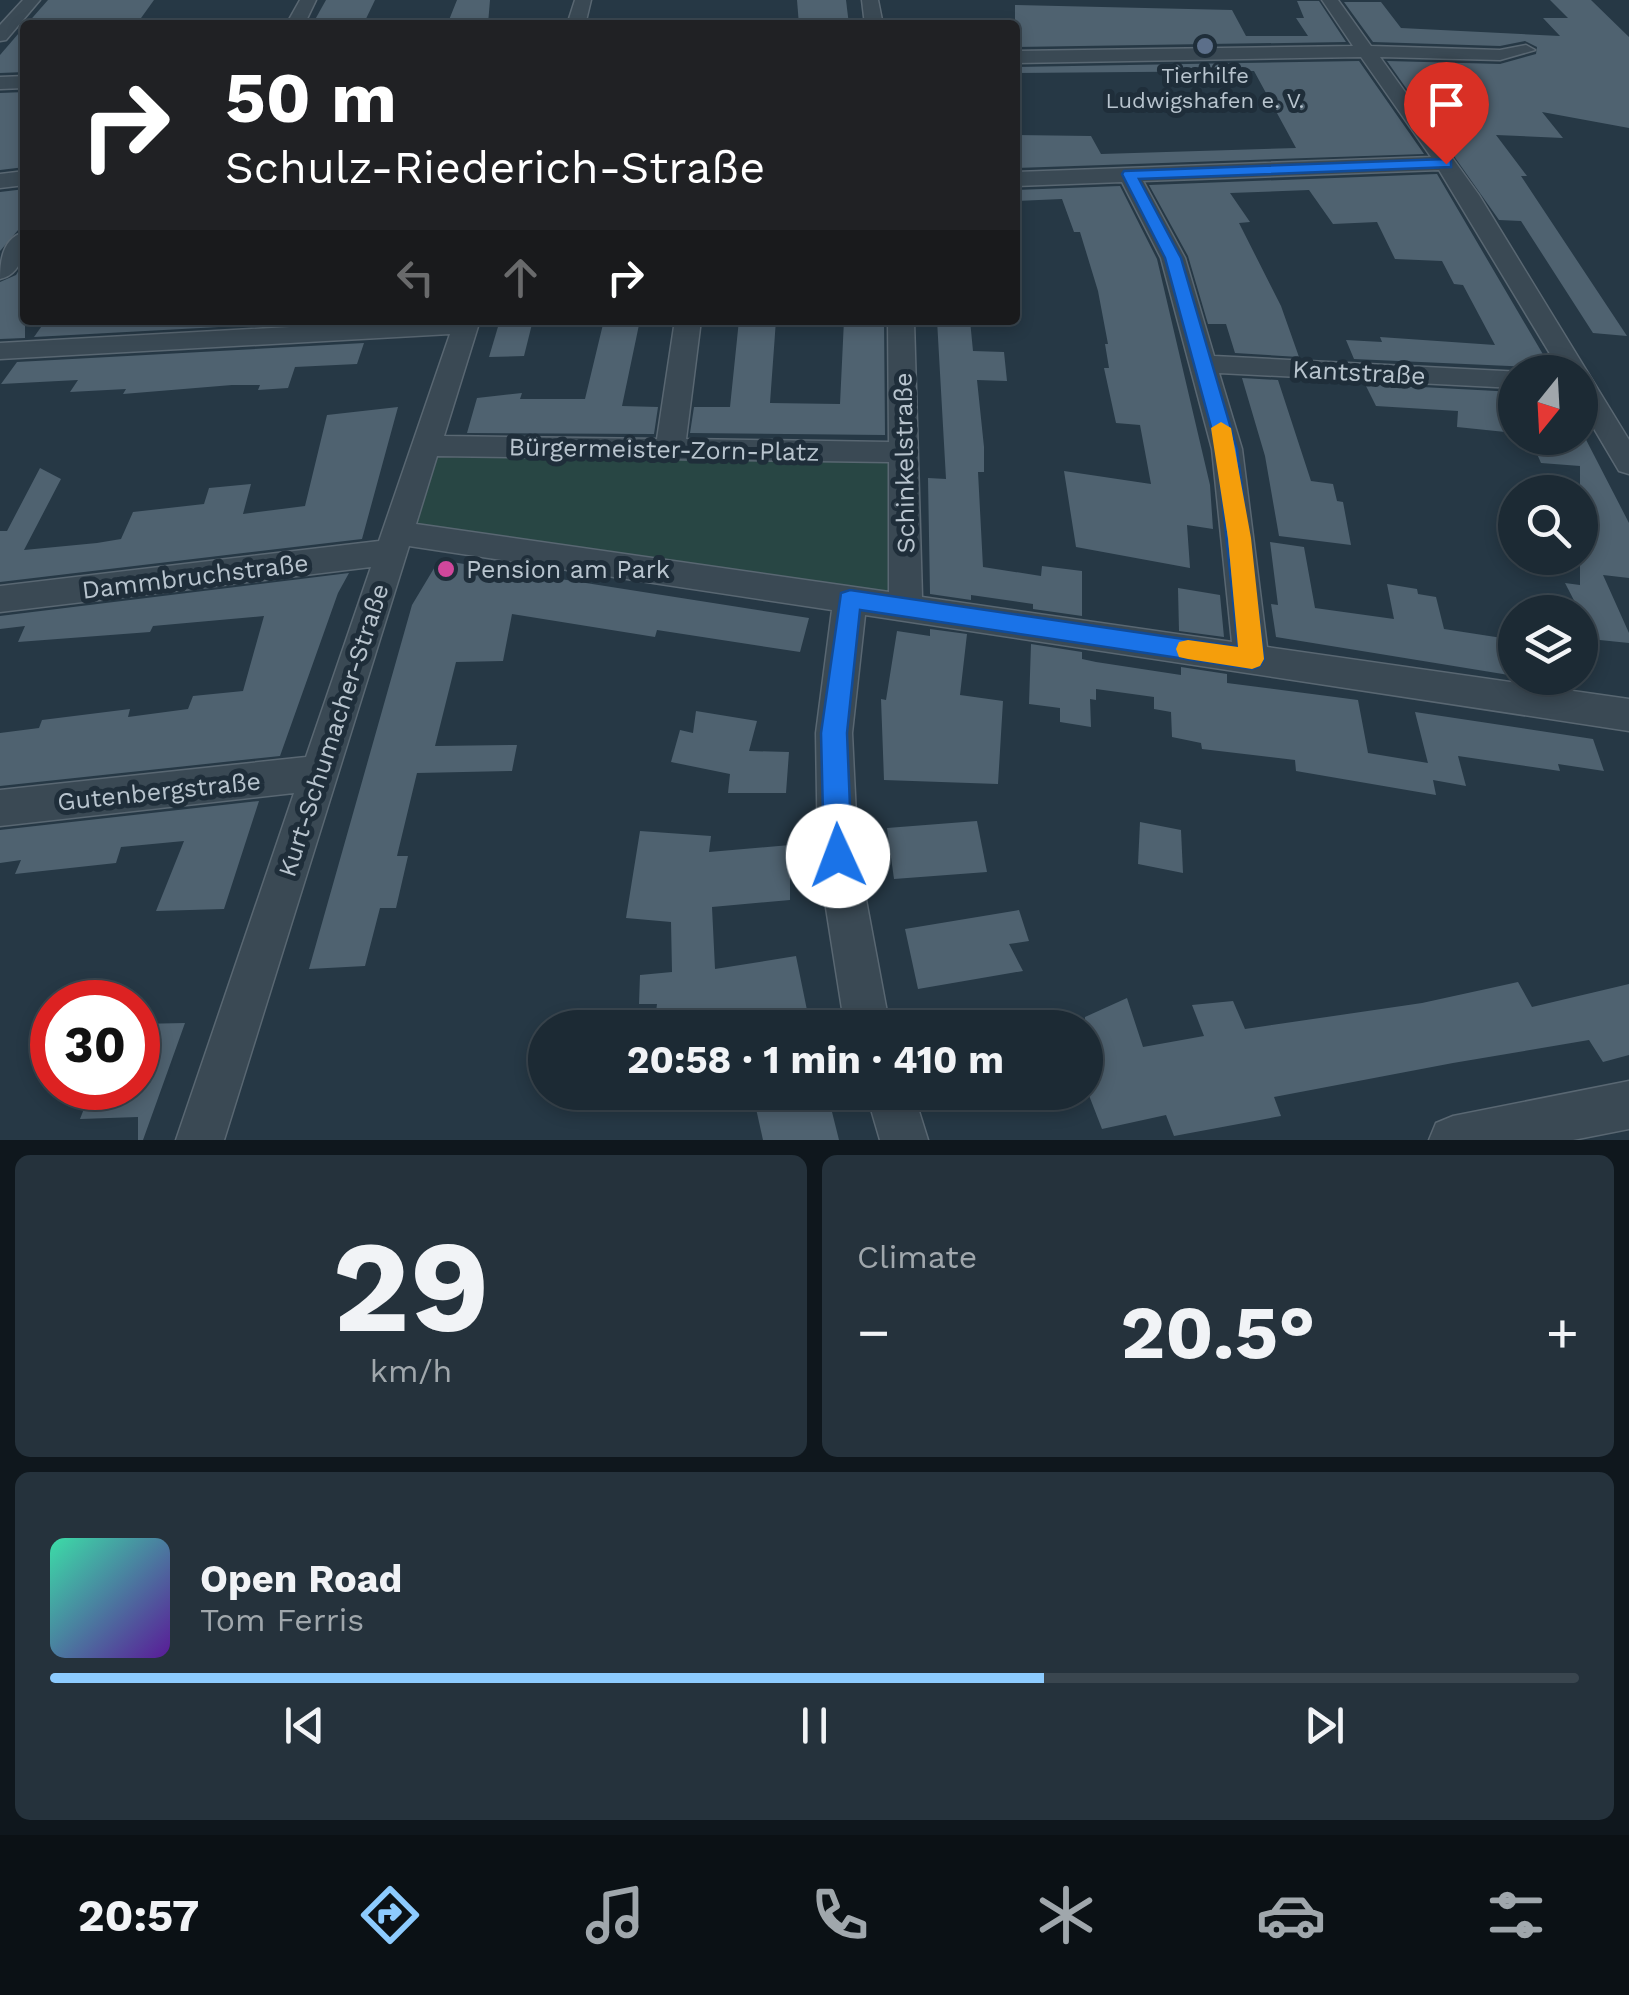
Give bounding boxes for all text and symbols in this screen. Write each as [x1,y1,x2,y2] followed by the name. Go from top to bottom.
[1194,35,1216,57] marker: Tierhilfe Ludwigshafen e. V.
[225,57,397,139] text: 50 m
[60,60,190,190] icon: right
[1404,62,1489,165] pin
[1106,63,1304,113] place label: Tierhilfe Ludwigshafen e. V.
[1419,77,1474,132] icon: arrive
[225,141,765,194] text: Schulz-Riederich-Straße
[388,250,443,305] icon: left
[493,250,548,305] icon: ahead
[598,250,653,305] icon: right
[1292,355,1426,390] street label: Kantstraße
[1498,355,1598,455] north arrow
[1498,355,1598,695] map controls
[888,372,921,554] street label: Schinkelstraße
[508,432,820,467] street label: Bürgermeister-Zorn-Platz
[1498,475,1598,575] button: search
[80,548,310,605] street label: Dammbruchstraße
[466,555,670,584] place label: Pension am Park
[435,558,457,580] marker: Pension am Park
[272,580,395,880] street label: Kurt-Schumacher-Straße
[1498,595,1598,695] button: layers
[56,766,262,817] street label: Gutenbergstraße
[786,804,890,908] position arrow
[30,980,160,1110] speed limit sign: 30
[627,1038,1004,1082] text: 20:58 · 1 min · 410 m
[332,1210,490,1363] text: 29
[857,1238,977,1276] text: Climate
[1121,1288,1315,1376] text: 20.5°
[857,1300,890,1364] text: −
[1546,1300,1579,1364] text: +
[370,1352,452,1390] text: km/h
[200,1557,402,1601] text: Open Road
[200,1601,364,1639] text: Tom Ferris
[277,1698,332,1753] icon: previous
[787,1698,842,1753] icon: pause
[1297,1698,1352,1753] icon: next
[355,1880,425,1950] icon: directions
[580,1880,650,1950] icon: music
[805,1880,875,1950] icon: phone
[1031,1880,1101,1950] icon: climate
[1256,1880,1326,1950] icon: car
[1481,1880,1551,1950] icon: filters
[78,1889,199,1942] text: 20:57

